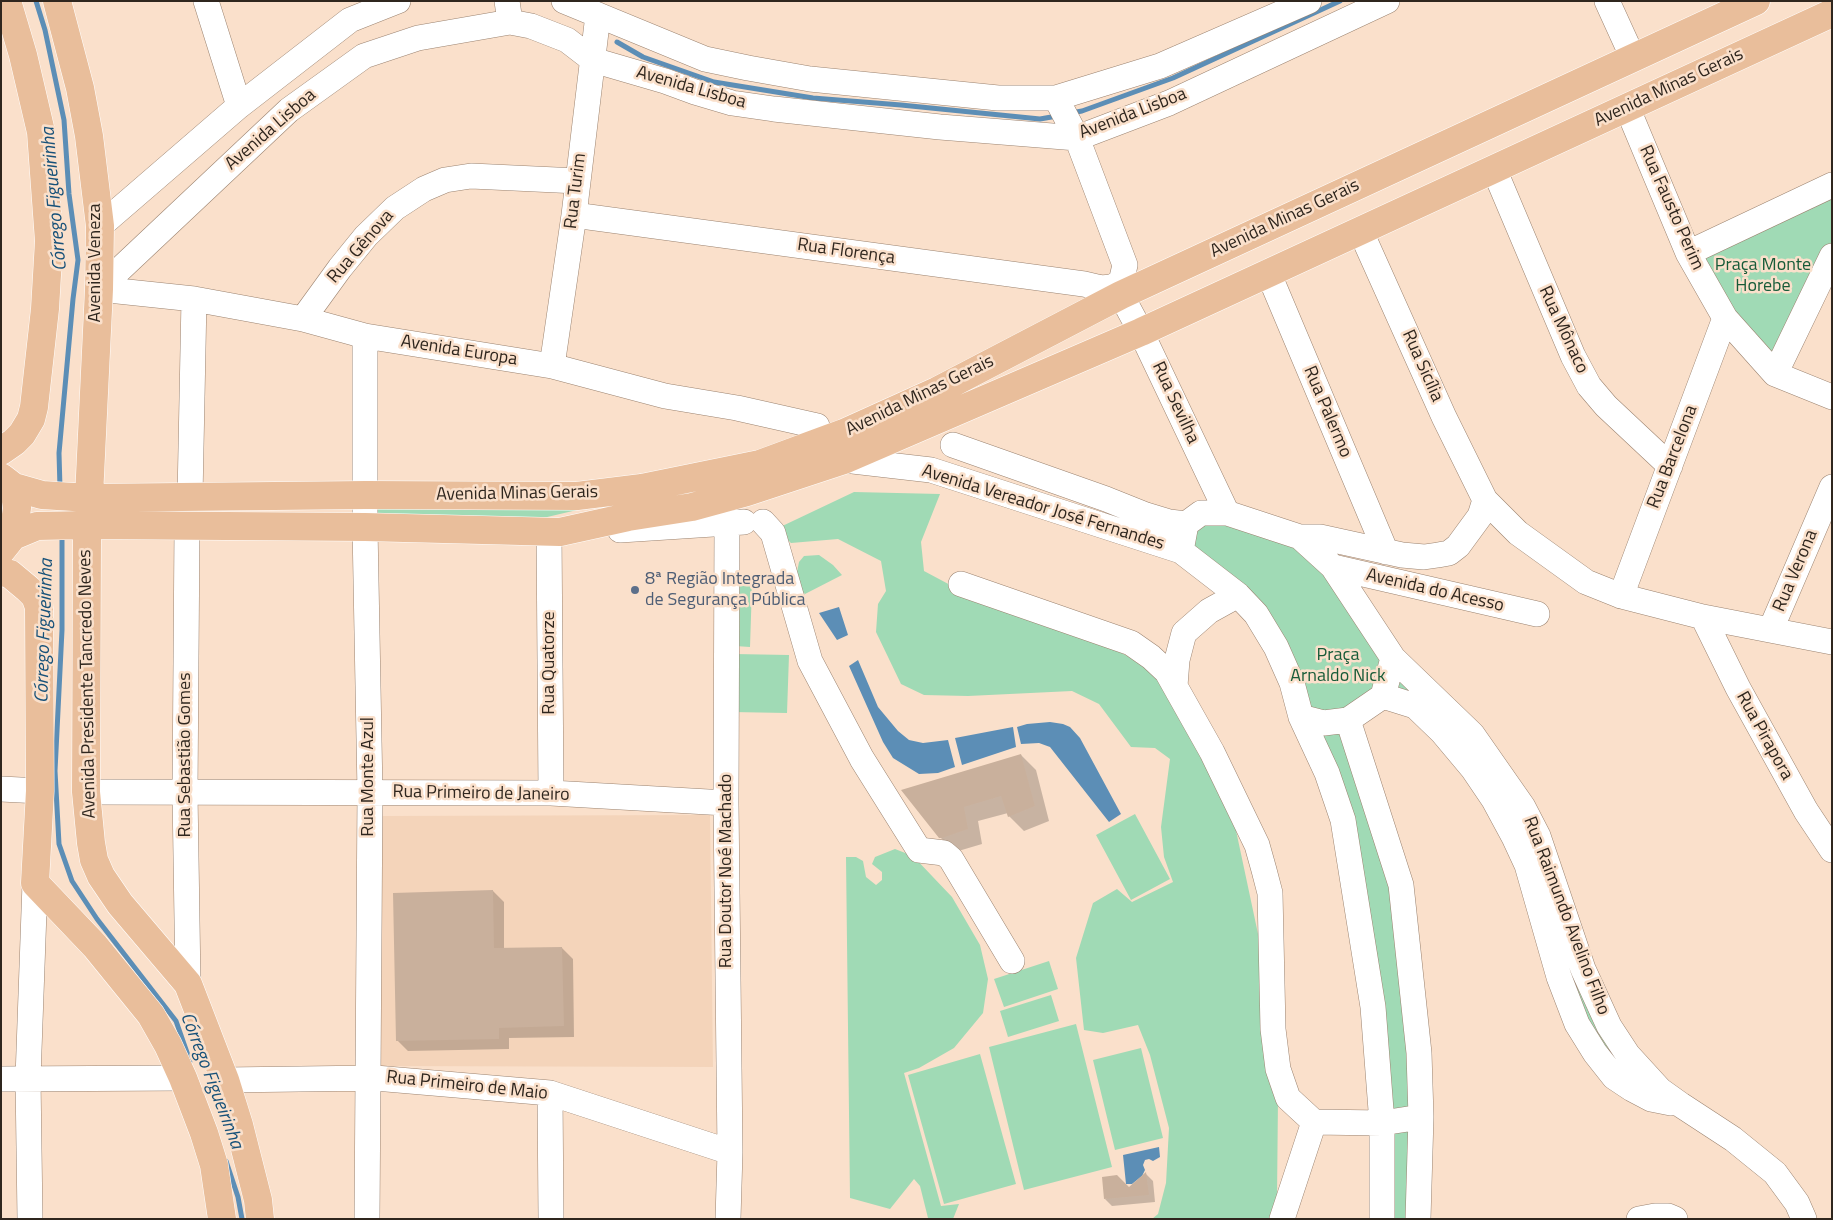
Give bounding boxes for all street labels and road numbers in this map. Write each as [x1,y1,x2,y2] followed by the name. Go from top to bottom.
[1591,44,1747,132] street label: Avenida Minas Gerais
[634,62,748,114] street label: Avenida Lisboa
[1076,84,1190,144] street label: Avenida Lisboa
[221,85,321,175] street label: Avenida Lisboa
[1634,142,1708,274] street label: Rua Fausto Perim
[561,152,591,230] street label: Rua Turim
[1207,175,1363,263] street label: Avenida Minas Gerais
[85,203,107,323] street label: Avenida Veneza
[323,206,399,288] street label: Rua Gênova
[796,234,896,270] street label: Rua Florença
[1533,283,1593,377] street label: Rua Mônaco
[1397,327,1447,405] street label: Rua Sicília
[399,331,519,371] street label: Avenida Europa
[843,351,997,441] street label: Avenida Minas Gerais
[1147,359,1203,447] street label: Rua Sevilha
[1298,363,1356,461] street label: Rua Palermo
[1643,402,1703,512] street label: Rua Barcelona
[919,461,1167,555] street label: Avenida Vereador José Fernandes
[436,482,598,506] street label: Avenida Minas Gerais
[1769,527,1823,615] street label: Rua Verona
[75,549,101,819] street label: Avenida Presidente Tancredo Neves
[1364,565,1506,617] street label: Avenida do Acesso
[539,611,561,715] street label: Rua Quatorze
[175,672,197,838] street label: Rua Sebastião Gomes
[1731,688,1797,784] street label: Rua Pirapora
[358,717,380,837] street label: Rua Monte Azul
[716,774,738,968] street label: Rua Doutor Noé Machado
[392,782,570,806] street label: Rua Primeiro de Janeiro
[1518,814,1614,1018] street label: Rua Raimundo Avelino Filho
[385,1067,549,1105] street label: Rua Primeiro de Maio

